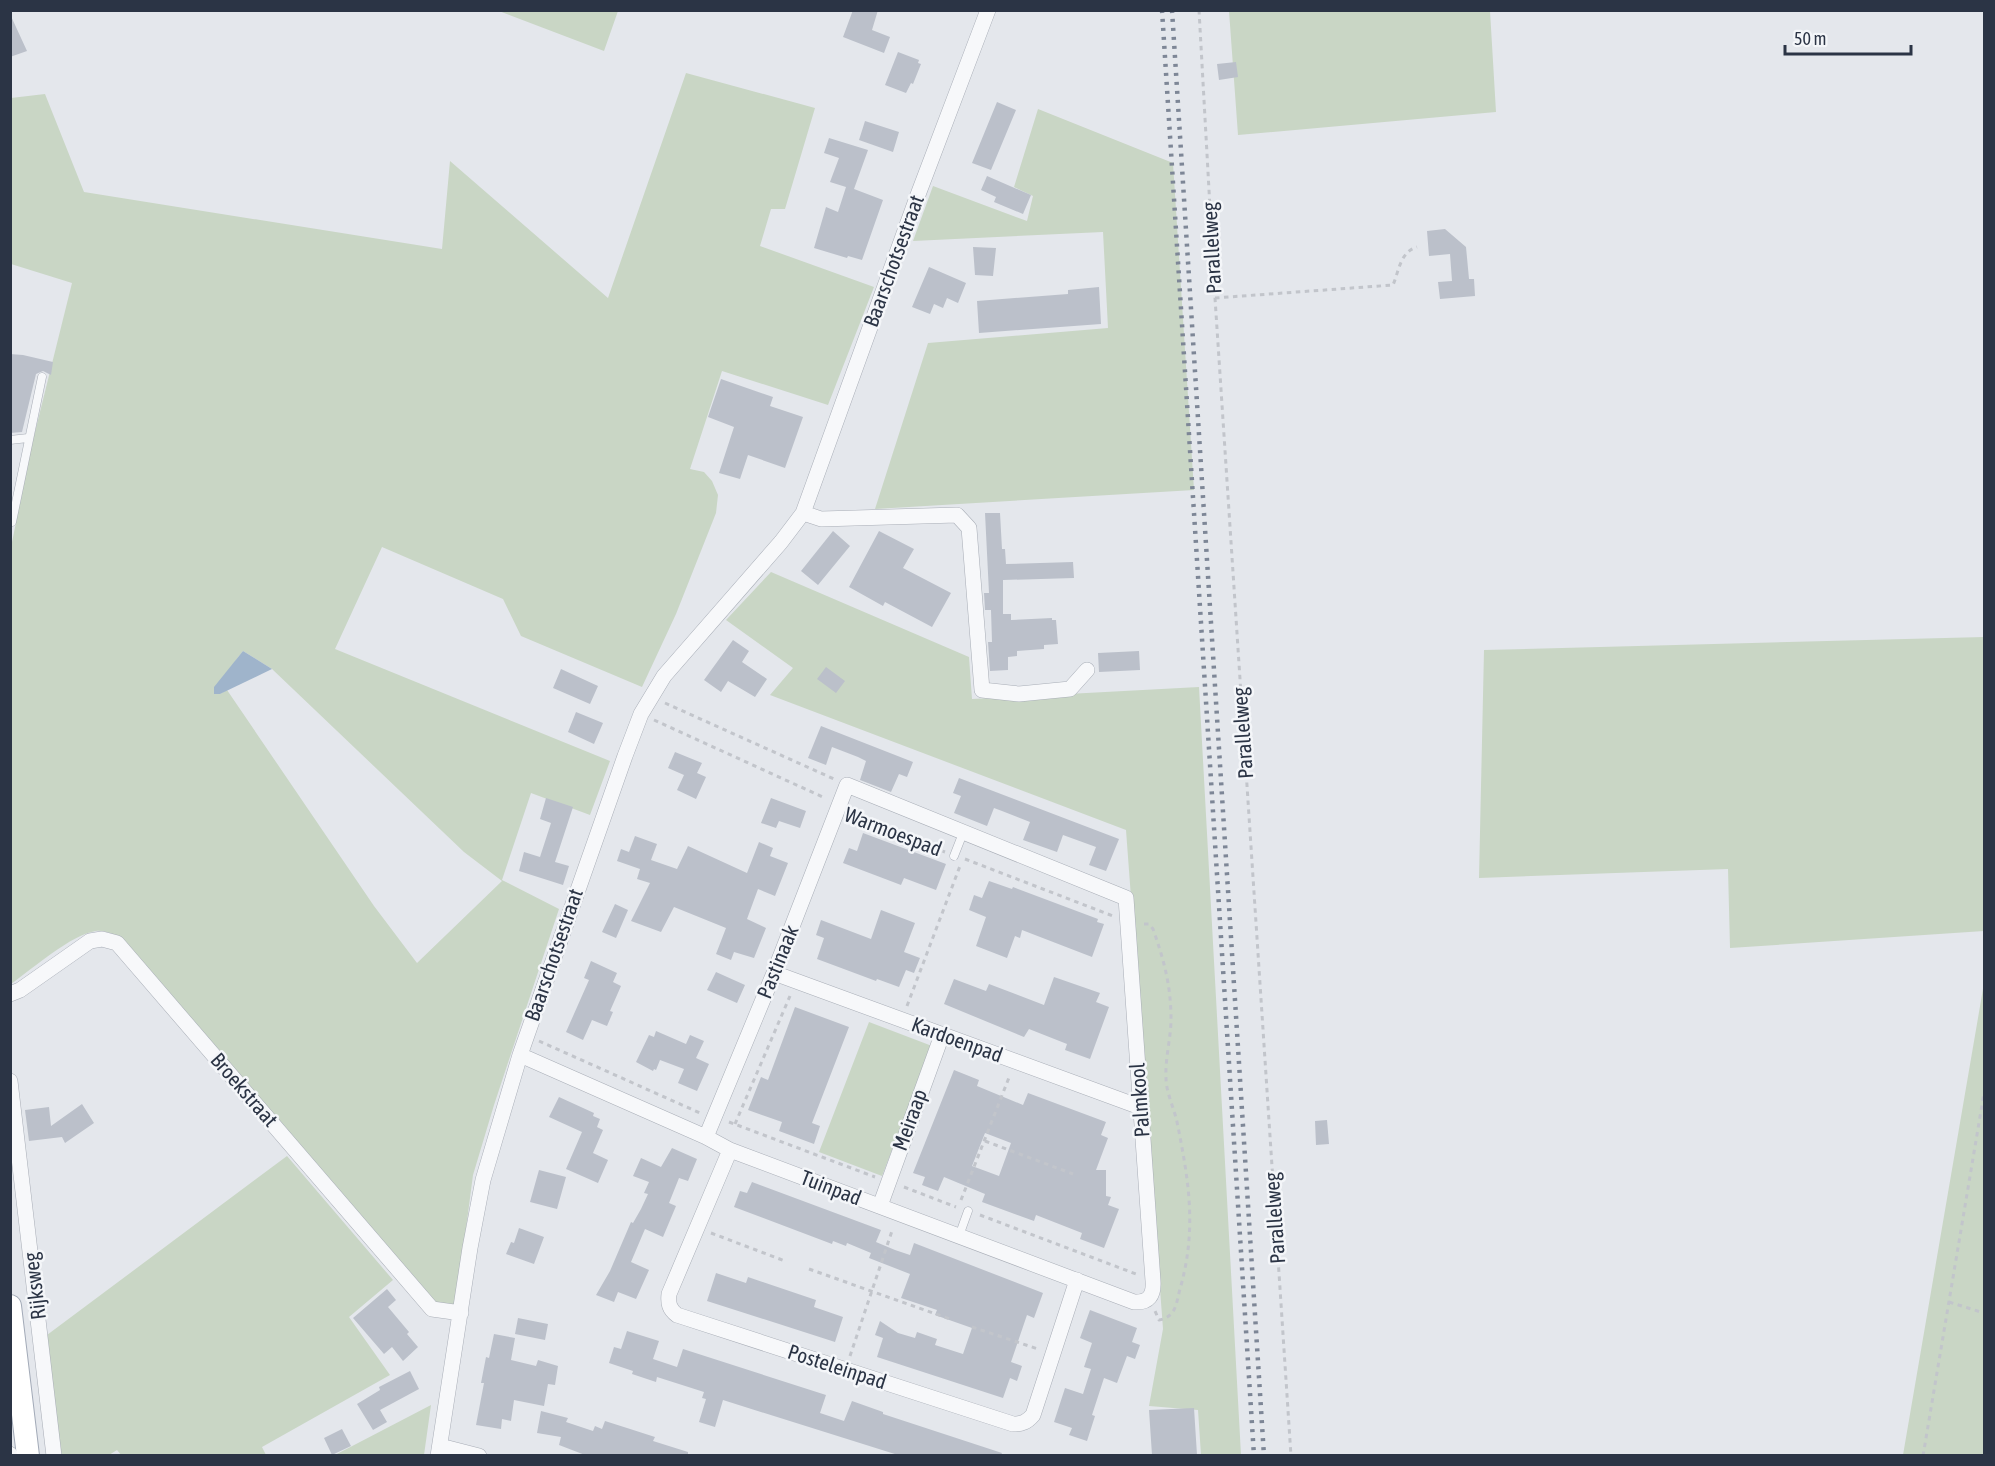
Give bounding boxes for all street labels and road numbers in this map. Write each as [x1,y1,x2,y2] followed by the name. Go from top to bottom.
[858,191,928,330] street label: Baarschotsestraat
[1197,202,1225,295] street label: Parallelweg
[1227,686,1257,780] street label: Parallelweg
[841,802,945,861] street label: Warmoespad
[519,885,587,1024] street label: Baarschotsestraat
[752,921,803,1002] street label: Pastinaak
[909,1012,1006,1067] street label: Kardoenpad
[206,1048,283,1131] street label: Broekstraat
[1124,1062,1154,1138] street label: Palmkool
[887,1086,931,1154] street label: Meiraap
[798,1165,865,1210] street label: Tuinpad
[1259,1171,1289,1265] street label: Parallelweg
[18,1251,50,1321] street label: Rijksweg
[785,1339,890,1393] street label: Posteleinpad

